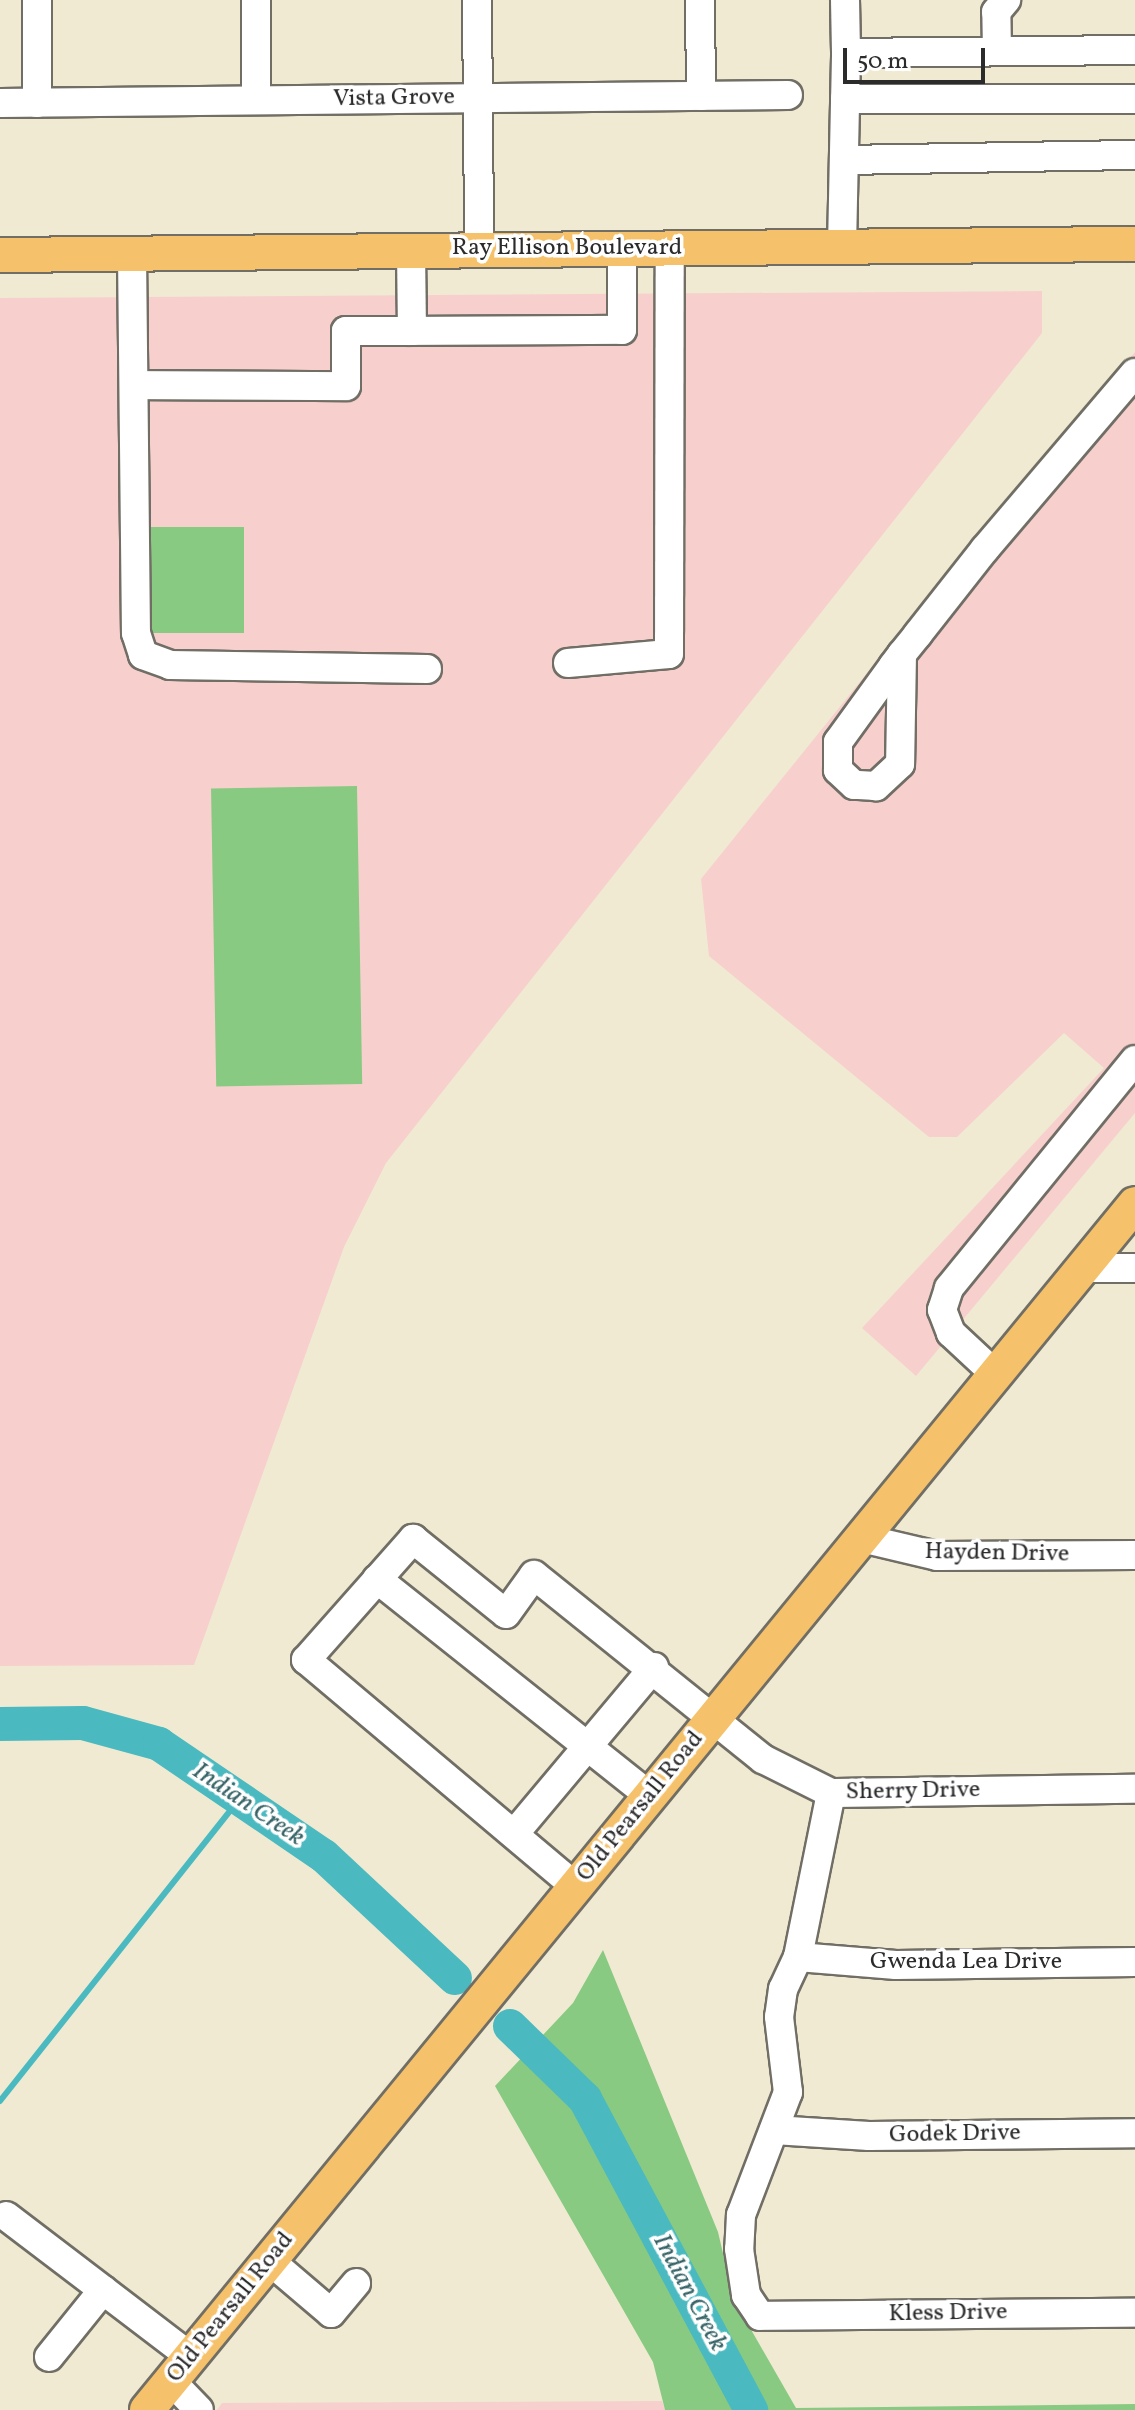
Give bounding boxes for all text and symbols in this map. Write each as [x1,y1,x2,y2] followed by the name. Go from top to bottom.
[847,32,989,82] scale bar
[857,45,909,79] text: 50 m
[333,84,455,114] street label: Vista Grove
[451,235,683,263] street label: Ray Ellison Boulevard
[924,1538,1070,1570] street label: Hayden Drive
[571,1726,711,1888] street label: Old Pearsall Road
[186,1756,310,1854] water label: Indian Creek
[845,1776,981,1808] street label: Sherry Drive
[870,1949,1062,1977] street label: Gwenda Lea Drive
[889,2119,1021,2151] street label: Godek Drive
[161,2227,301,2389] street label: Old Pearsall Road
[645,2229,733,2357] water label: Indian Creek
[888,2299,1008,2329] street label: Kless Drive

